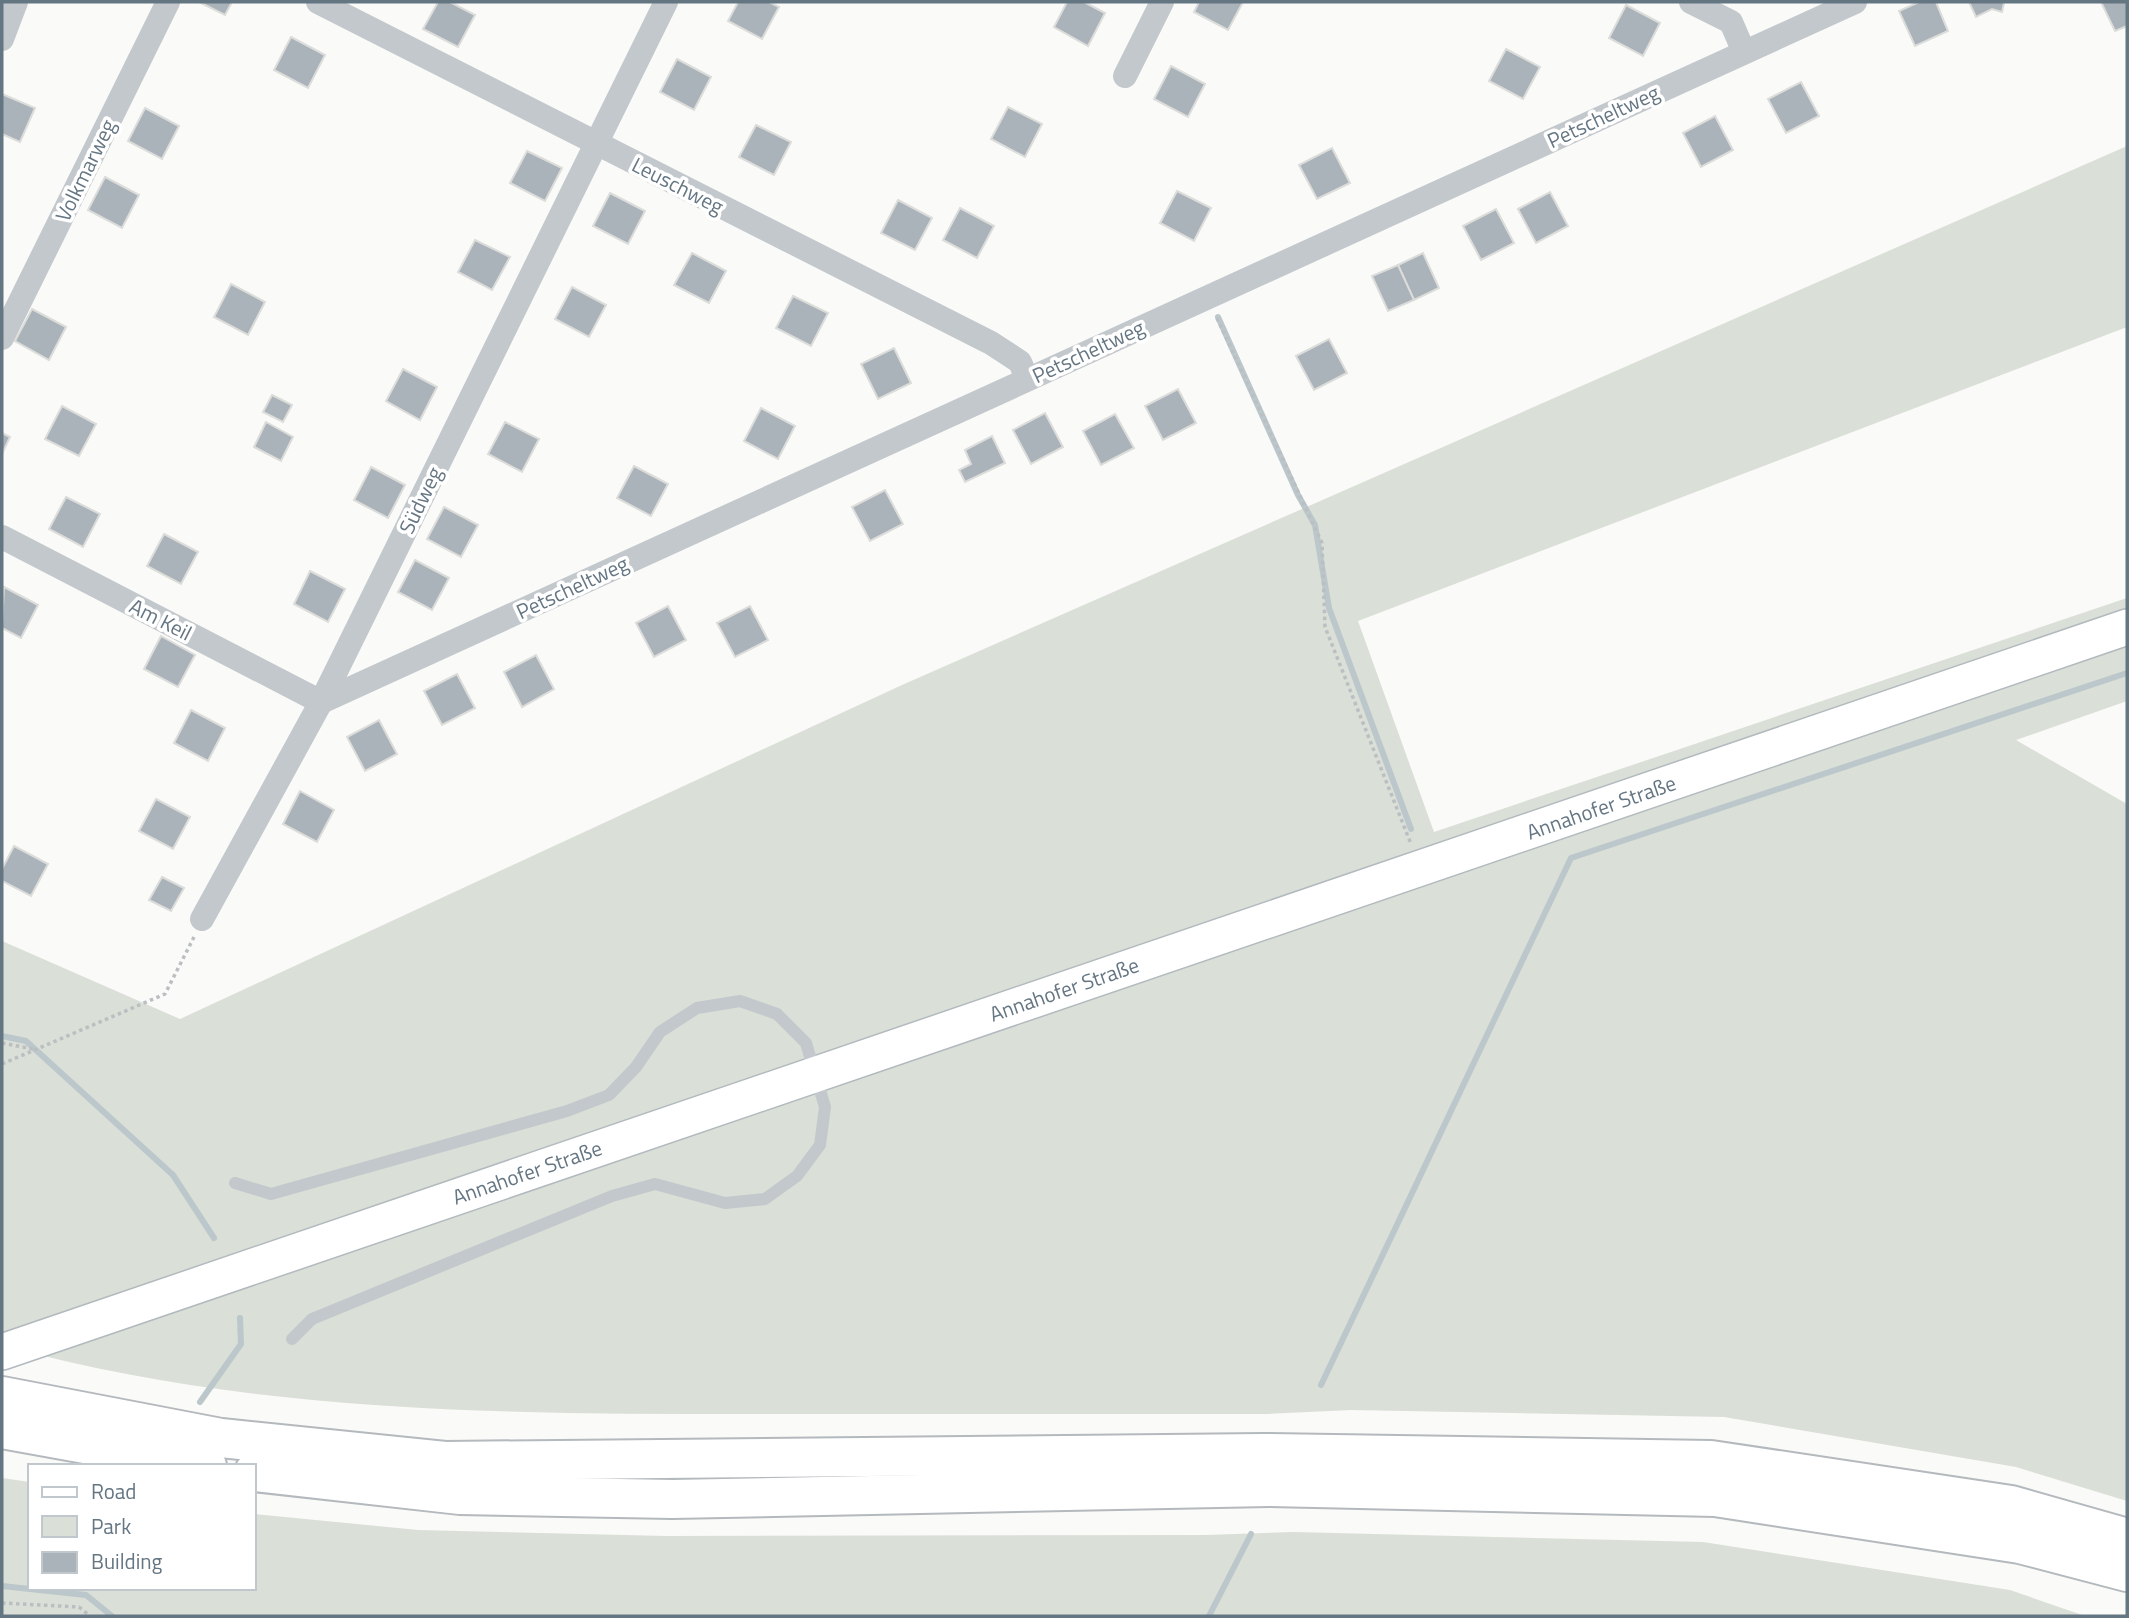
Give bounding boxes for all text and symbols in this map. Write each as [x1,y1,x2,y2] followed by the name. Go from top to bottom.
[1542,76,1665,156] street label: Petscheltweg
[46,113,124,227] street label: Volkmarweg
[627,148,730,222] street label: Leuschweg
[1027,311,1150,391] street label: Petscheltweg
[390,461,450,539] street label: Südweg
[511,547,634,627] street label: Petscheltweg
[124,590,198,648] street label: Am Keil
[1522,766,1680,848] street label: Annahofer Straße
[985,948,1143,1030] street label: Annahofer Straße
[448,1131,606,1213] street label: Annahofer Straße
[28,1464,256,1590] legend
[91,1475,136,1507] text: Road
[91,1510,131,1542] text: Park
[91,1545,163,1577] text: Building

